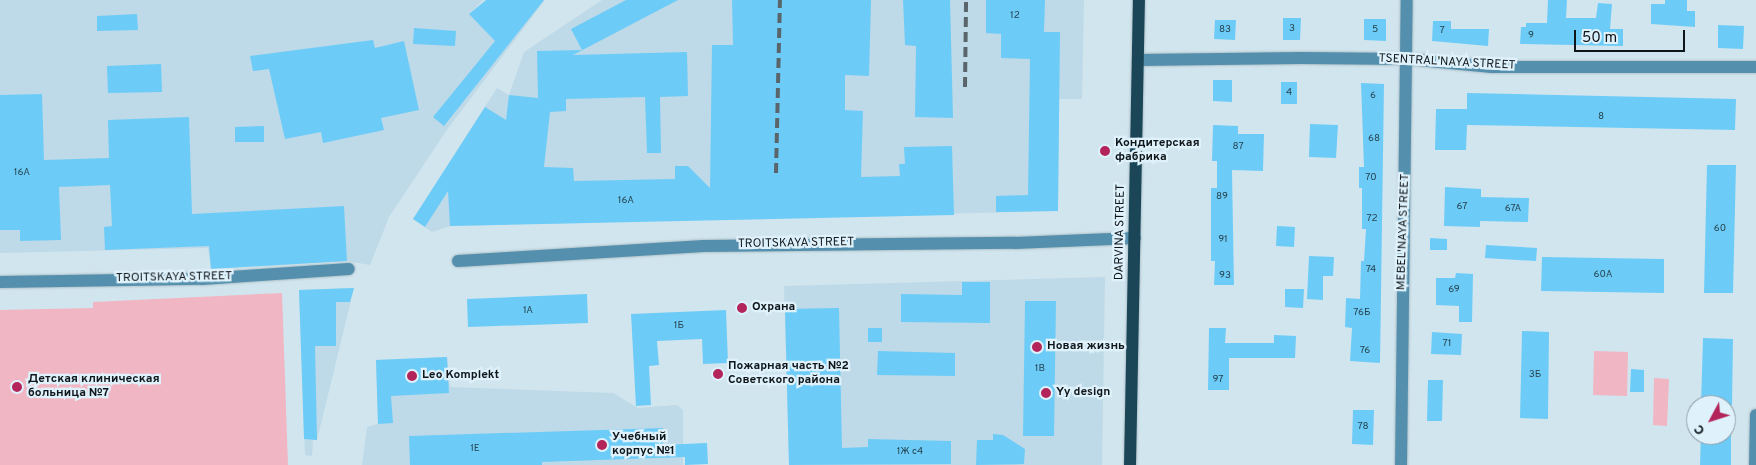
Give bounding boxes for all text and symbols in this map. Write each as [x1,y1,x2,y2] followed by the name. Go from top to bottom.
[1010,10,1020,22] house number: 12
[1576,20,1687,52] scale bar
[1289,23,1295,35] house number: 3
[1219,24,1231,36] house number: 83
[1372,24,1378,36] house number: 5
[1439,25,1445,37] house number: 7
[1582,29,1617,48] text: 50 m
[1528,30,1534,42] house number: 9
[1378,52,1516,74] street label: TSENTRAL'NAYA STREET
[1286,87,1292,99] house number: 4
[1370,90,1376,102] house number: 6
[1598,111,1604,123] house number: 8
[1368,133,1380,145] house number: 68
[1115,137,1200,165] place label: Кондитерская фабрика
[1232,141,1244,153] house number: 87
[1099,145,1111,157] marker: Кондитерская фабрика
[14,167,30,179] house number: 16А
[1365,172,1377,184] house number: 70
[1395,173,1413,291] street label: MEBEL'NAYA STREET
[1113,183,1129,281] street label: DARVINA STREET
[1216,191,1228,203] house number: 89
[618,195,634,207] house number: 16А
[1457,201,1467,213] house number: 67
[1505,203,1521,215] house number: 67А
[1366,213,1378,225] house number: 72
[1714,223,1726,235] house number: 60
[1218,234,1228,246] house number: 91
[738,236,854,252] street label: TROITSKAYA STREET
[1366,264,1376,276] house number: 74
[1594,269,1612,281] house number: 60А
[116,270,232,286] street label: TROITSKAYA STREET
[1219,270,1231,282] house number: 93
[1448,284,1460,296] house number: 69
[752,301,795,315] place label: Охрана
[736,302,748,314] marker: Охрана
[523,305,533,317] house number: 1А
[1353,307,1371,319] house number: 76Б
[674,320,684,332] house number: 1Б
[1442,338,1452,350] house number: 71
[1047,340,1125,354] place label: Новая жизнь
[1031,341,1043,353] marker: Новая жизнь
[1360,345,1370,357] house number: 76
[728,360,849,388] place label: Пожарная часть №2 Советского района
[1035,363,1045,375] house number: 1В
[712,368,724,380] marker: Пожарная часть №2 Советского района
[422,369,499,383] place label: Leo Komplekt
[1529,369,1541,381] house number: 3Б
[406,370,418,382] marker: Leo Komplekt
[28,373,160,401] place label: Детская клиническая больница №7
[1213,374,1223,386] house number: 97
[10,380,24,394] marker: Детская клиническая больница №7
[1056,386,1110,400] place label: Yy design
[1040,387,1052,399] marker: Yy design
[1686,395,1736,445] north arrow
[1691,420,1709,438] text: С
[1357,421,1369,433] house number: 78
[612,431,675,459] place label: Учебный корпус №1
[596,439,608,451] marker: Учебный корпус №1
[470,443,480,455] house number: 1Е
[897,446,923,458] house number: 1Ж с4

